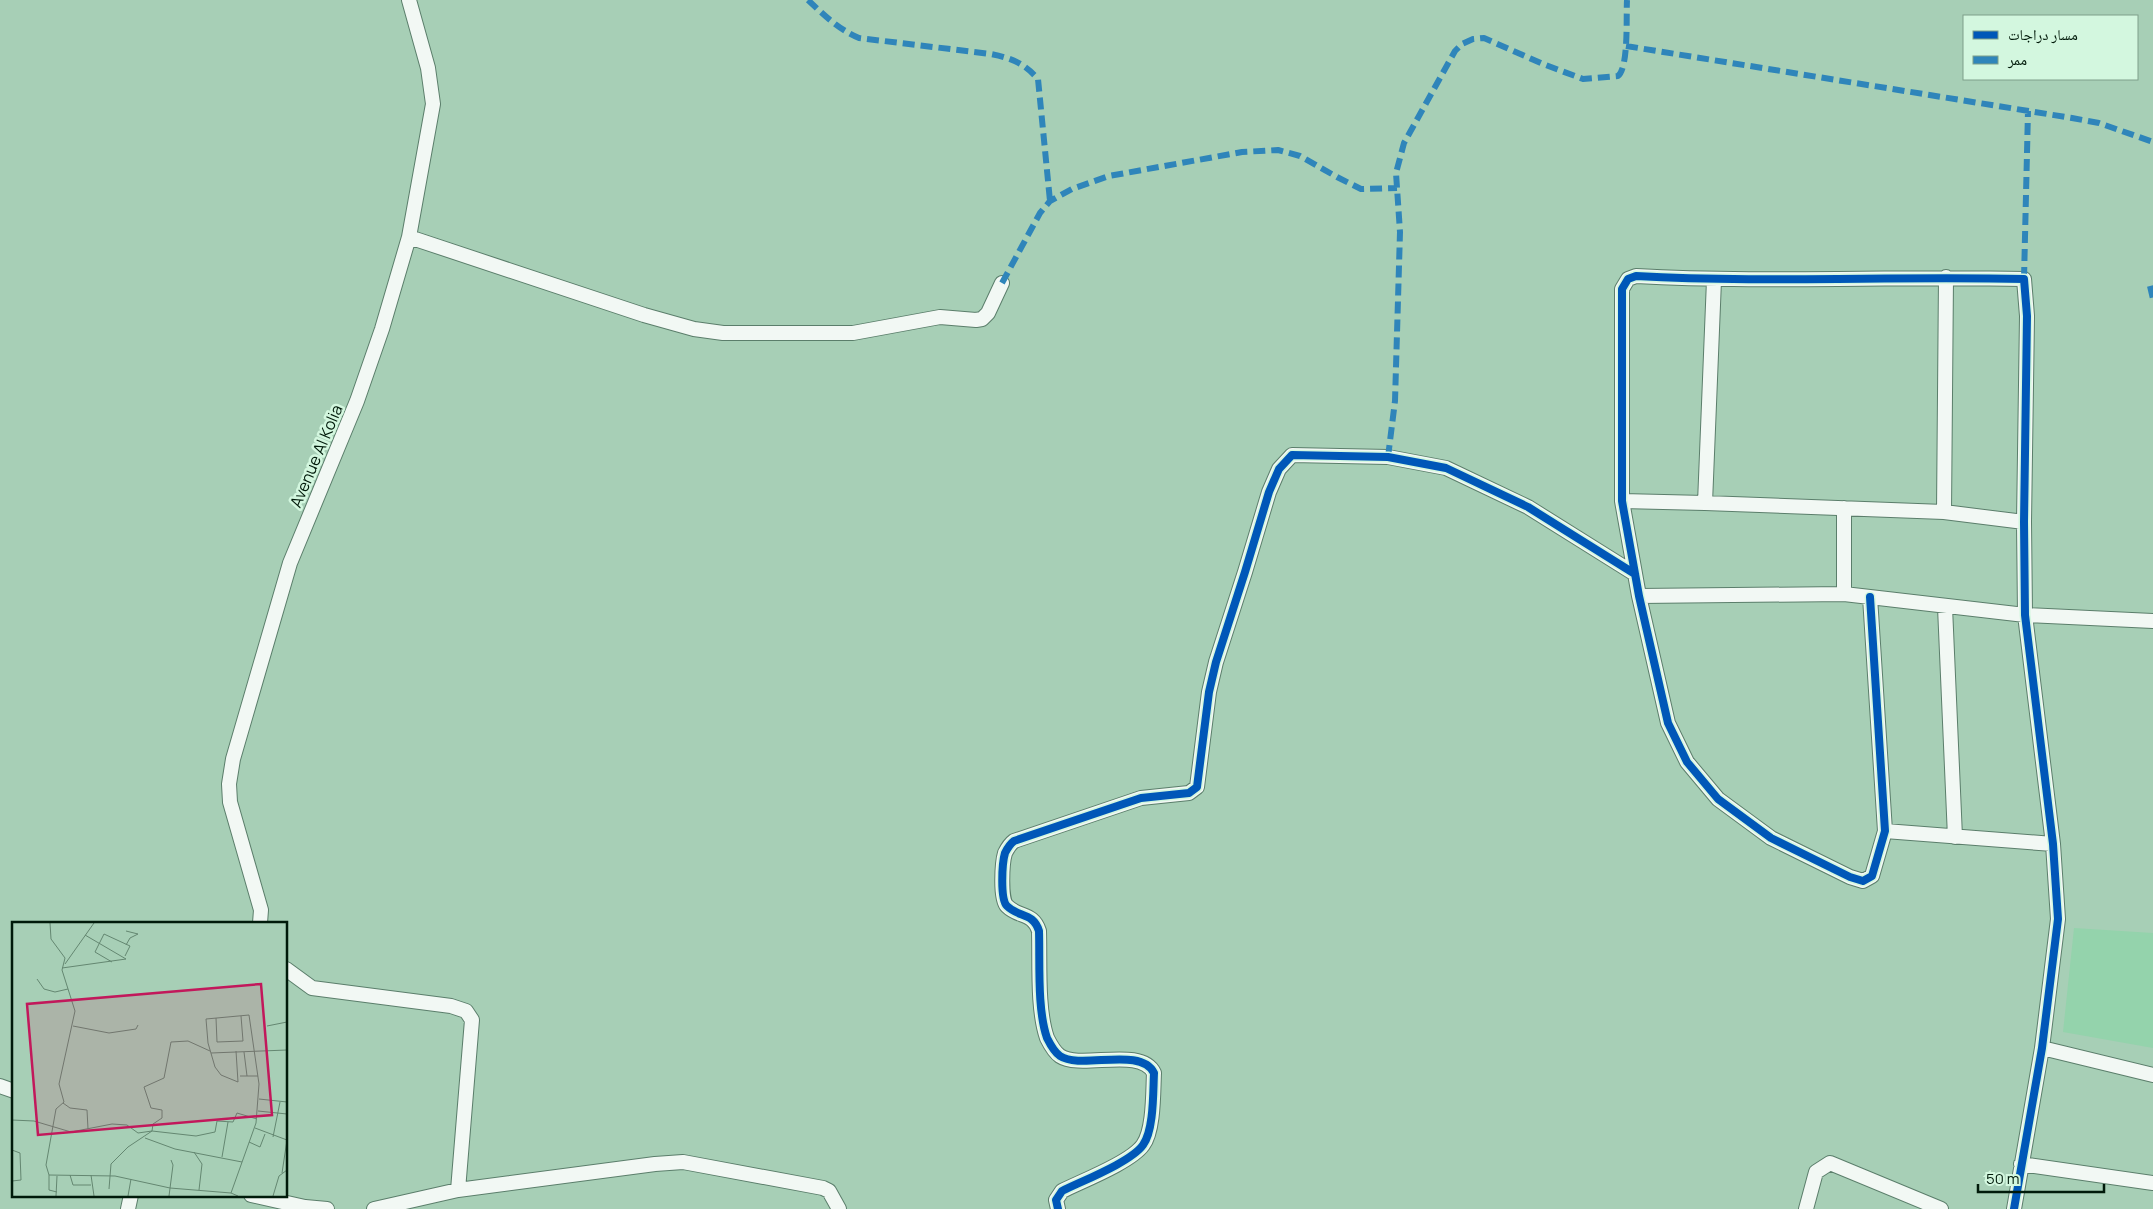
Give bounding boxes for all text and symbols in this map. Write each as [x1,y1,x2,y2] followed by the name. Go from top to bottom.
[1963,15,2138,80] legend
[2008,24,2078,45] text: مسار دراجات
[2007,49,2027,70] text: ممر
[284,401,348,511] street label: Avenue Al Kolia
[12,922,288,1196] inset map
[1978,1162,2104,1194] scale bar
[1986,1168,2020,1189] text: 50 m

